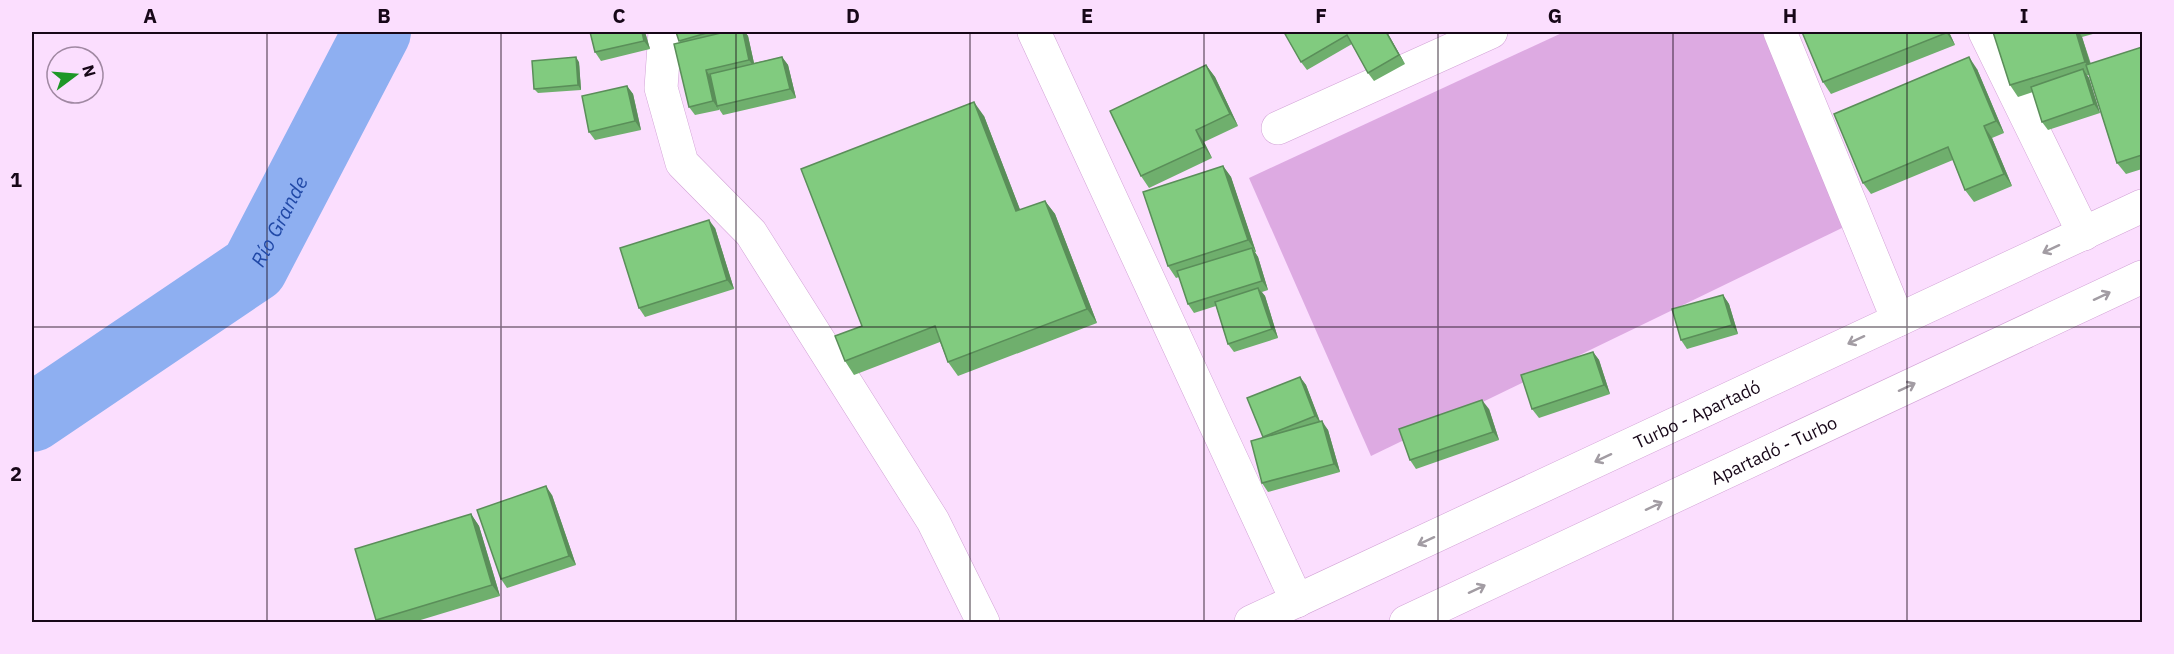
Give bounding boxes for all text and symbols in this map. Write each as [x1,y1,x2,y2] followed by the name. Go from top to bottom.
[143,2,157,29] text: A
[377,2,391,29] text: B
[612,2,626,29] text: C
[846,2,860,29] text: D
[1081,2,1093,29] text: E
[1315,2,1327,29] text: F
[1548,2,1562,29] text: G
[1783,2,1797,29] text: H
[2020,2,2028,29] text: I
[45,45,105,105] north arrow
[78,63,101,79] text: N
[10,166,22,193] text: 1
[244,171,313,271] water label: Río Grande
[2043,243,2061,255] one-way arrow
[2093,289,2111,301] one-way arrow
[1847,334,1865,346] one-way arrow
[1630,374,1764,453] street label: Turbo - Apartadó
[1897,381,1915,393] one-way arrow
[1707,410,1841,489] street label: Apartadó - Turbo
[1594,452,1612,464] one-way arrow
[10,460,22,487] text: 2
[1645,499,1663,511] one-way arrow
[1418,535,1436,547] one-way arrow
[1468,582,1486,594] one-way arrow

